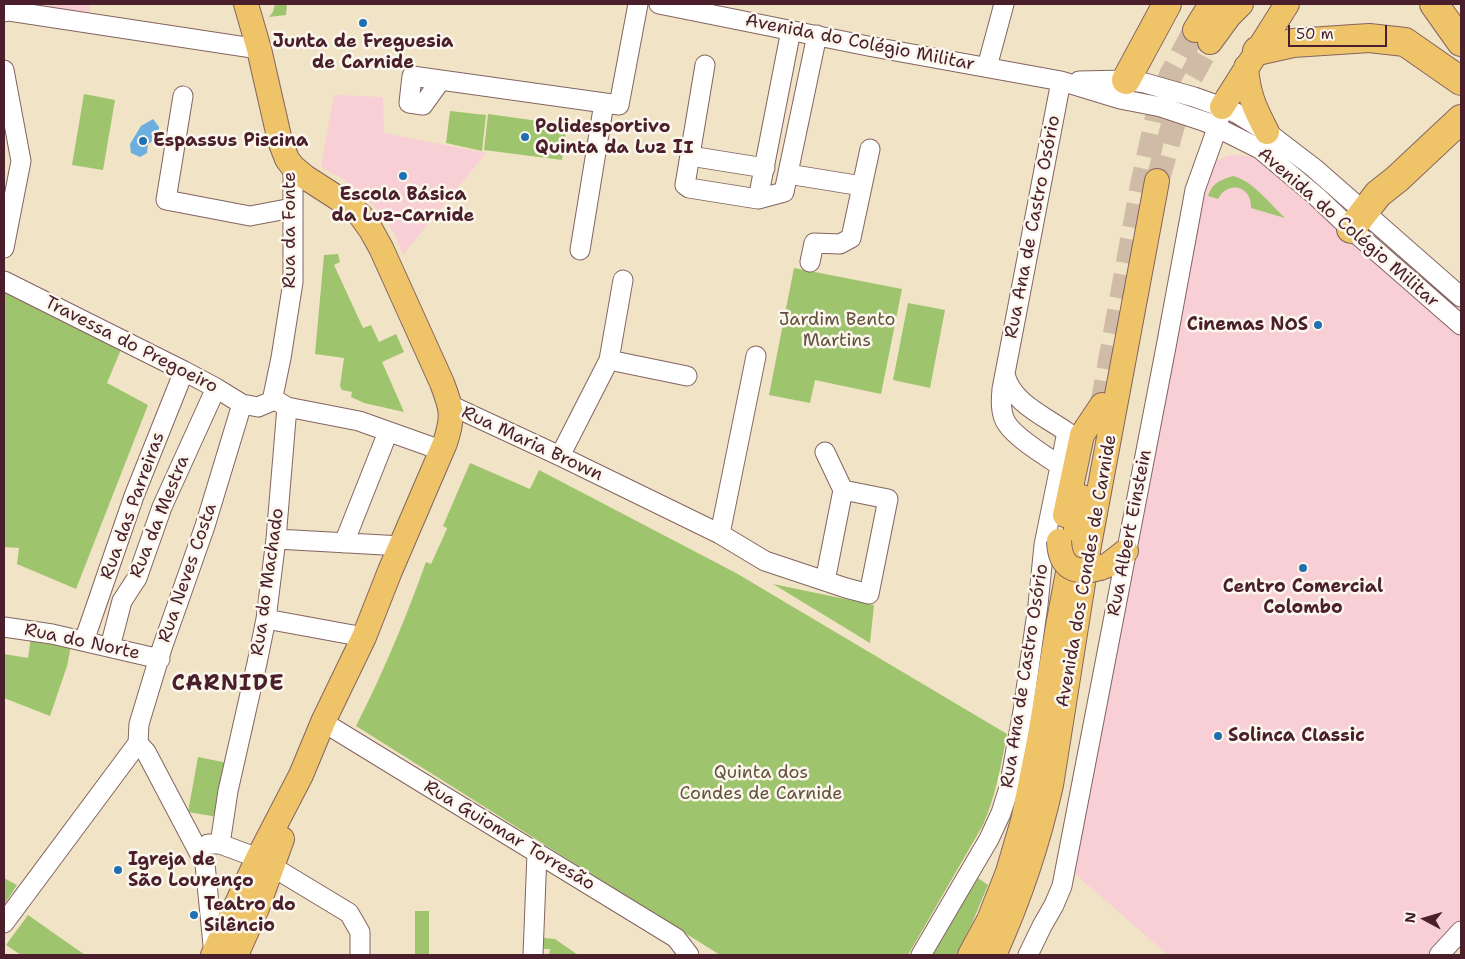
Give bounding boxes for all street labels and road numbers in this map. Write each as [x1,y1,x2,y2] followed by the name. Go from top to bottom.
[743,10,977,76] street label: Avenida do Colégio Militar
[1001,114,1065,340] street label: Rua Ana de Castro Osório
[1253,143,1443,313] street label: Avenida do Colégio Militar
[279,172,301,288] street label: Rua da Fonte
[41,292,221,398] street label: Travessa do Pregoeiro
[458,402,606,486] street label: Rua Maria Brown
[96,429,170,583] street label: Rua das Parreiras
[1052,433,1122,709] street label: Avenida dos Condes de Carnide
[1103,448,1157,618] street label: Rua Albert Einstein
[126,453,194,581] street label: Rua da Mestra
[154,501,222,645] street label: Rua Neves Costa
[247,507,289,657] street label: Rua do Machado
[997,562,1053,790] street label: Rua Ana de Castro Osório
[22,619,142,665] street label: Rua do Norte
[419,776,599,896] street label: Rua Guiomar Torresão

